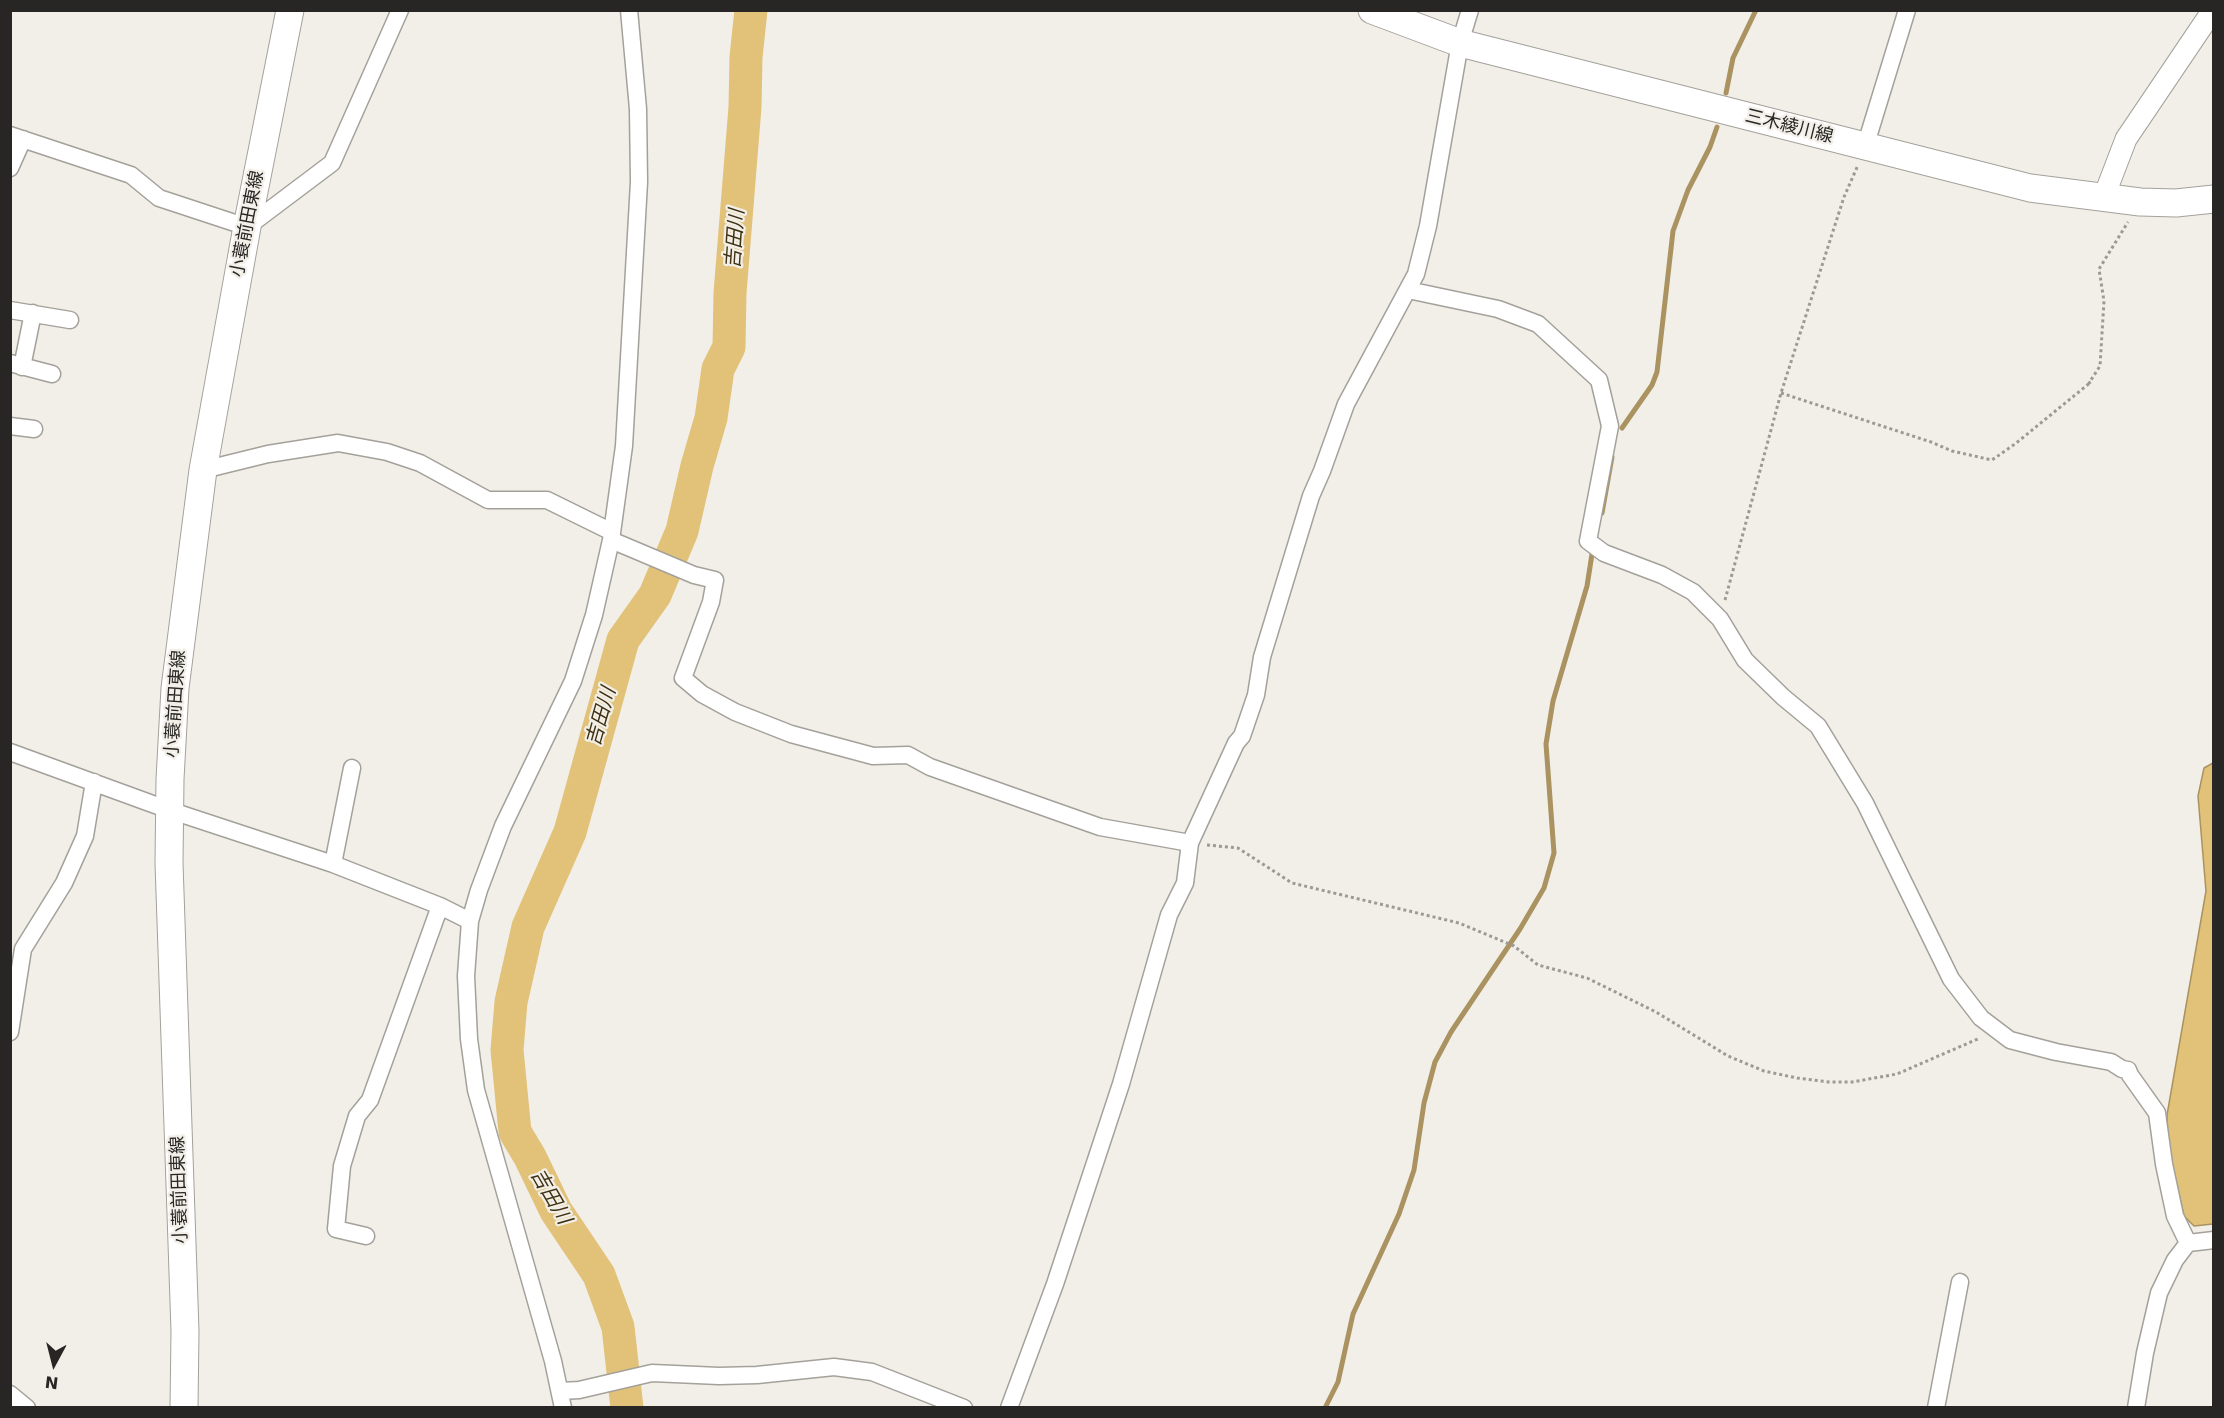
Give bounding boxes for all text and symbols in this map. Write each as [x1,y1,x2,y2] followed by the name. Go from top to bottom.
[1743,106,1835,148] street label: 三木綾川線
[227,169,269,279] street label: 小蓑前田東線
[722,208,750,270] water label: 吉田川
[161,649,191,759] street label: 小蓑前田東線
[582,685,622,749] water label: 吉田川
[167,1136,193,1244] street label: 小蓑前田東線
[525,1165,575,1229] water label: 吉田川
[24,1334,84,1394] north arrow
[44,1372,60,1393] text: N

